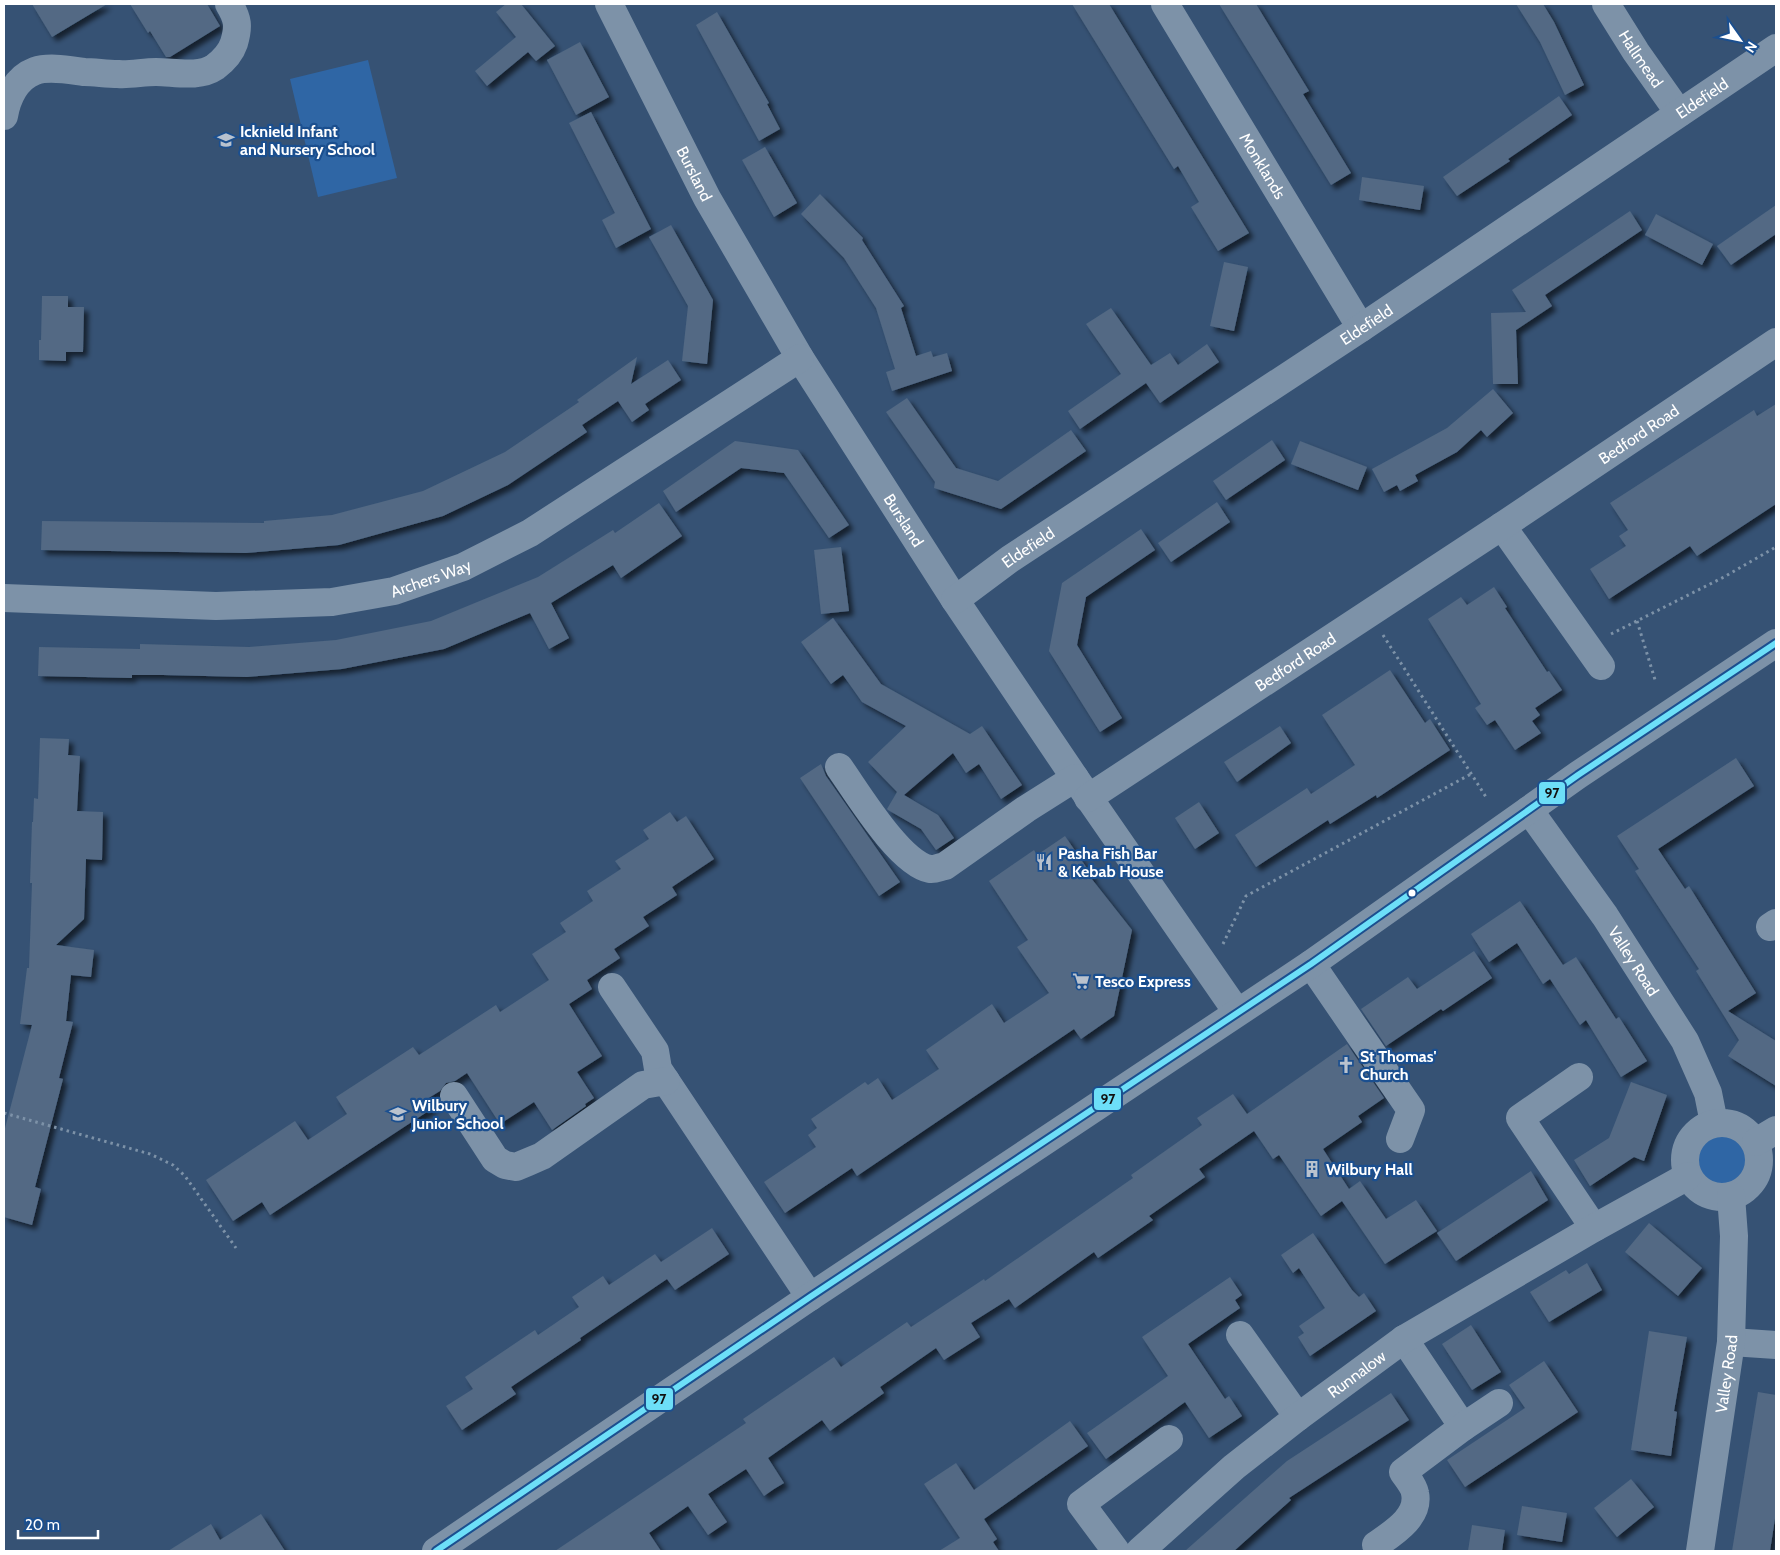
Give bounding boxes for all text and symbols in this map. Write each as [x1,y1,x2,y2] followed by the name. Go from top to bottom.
[1715,15,1765,65] north arrow
[1615,27,1667,91] street label: Hallmead
[1741,38,1761,56] text: N
[1672,74,1732,123] street label: Eldefield
[240,122,375,159] place label: Icknield Infant and Nursery School
[216,130,236,150] school or university icon: Icknield Infant and Nursery School
[1235,130,1290,203] street label: Monklands
[672,143,716,204] street label: Bursland
[1337,301,1396,349] street label: Eldefield
[1595,401,1683,468] street label: Bedford Road
[880,491,927,550] street label: Bursland
[998,523,1058,572] street label: Eldefield
[388,555,475,602] street label: Archers Way
[1252,629,1340,696] street label: Bedford Road
[1538,781,1566,805] line badge: 97
[1544,784,1560,802] text: 97
[1058,844,1164,881] place label: Pasha Fish Bar & Kebab House
[1034,852,1054,872] restaurant icon: Pasha Fish Bar & Kebab House
[1407,888,1417,898] unlabelled marker
[1604,923,1663,1000] street label: Valley Road
[1071,971,1091,991] supermarket icon: Tesco Express
[1095,972,1191,991] place label: Tesco Express
[1360,1047,1437,1084] place label: St Thomas' Church
[1336,1055,1356,1075] church icon: St Thomas' Church
[1093,1087,1122,1111] line badge: 97
[1100,1090,1116,1108] text: 97
[411,1096,504,1133] place label: Wilbury Junior School
[388,1104,408,1124] school or university icon: Wilbury Junior School
[1302,1159,1322,1179] building icon: Wilbury Hall
[1326,1160,1413,1179] place label: Wilbury Hall
[1712,1335,1741,1414] street label: Valley Road
[1324,1346,1390,1402] street label: Runnalow
[645,1387,674,1411] line badge: 97
[651,1390,667,1408] text: 97
[18,1508,98,1540] scale bar
[25,1516,60,1534] text: 20 m

